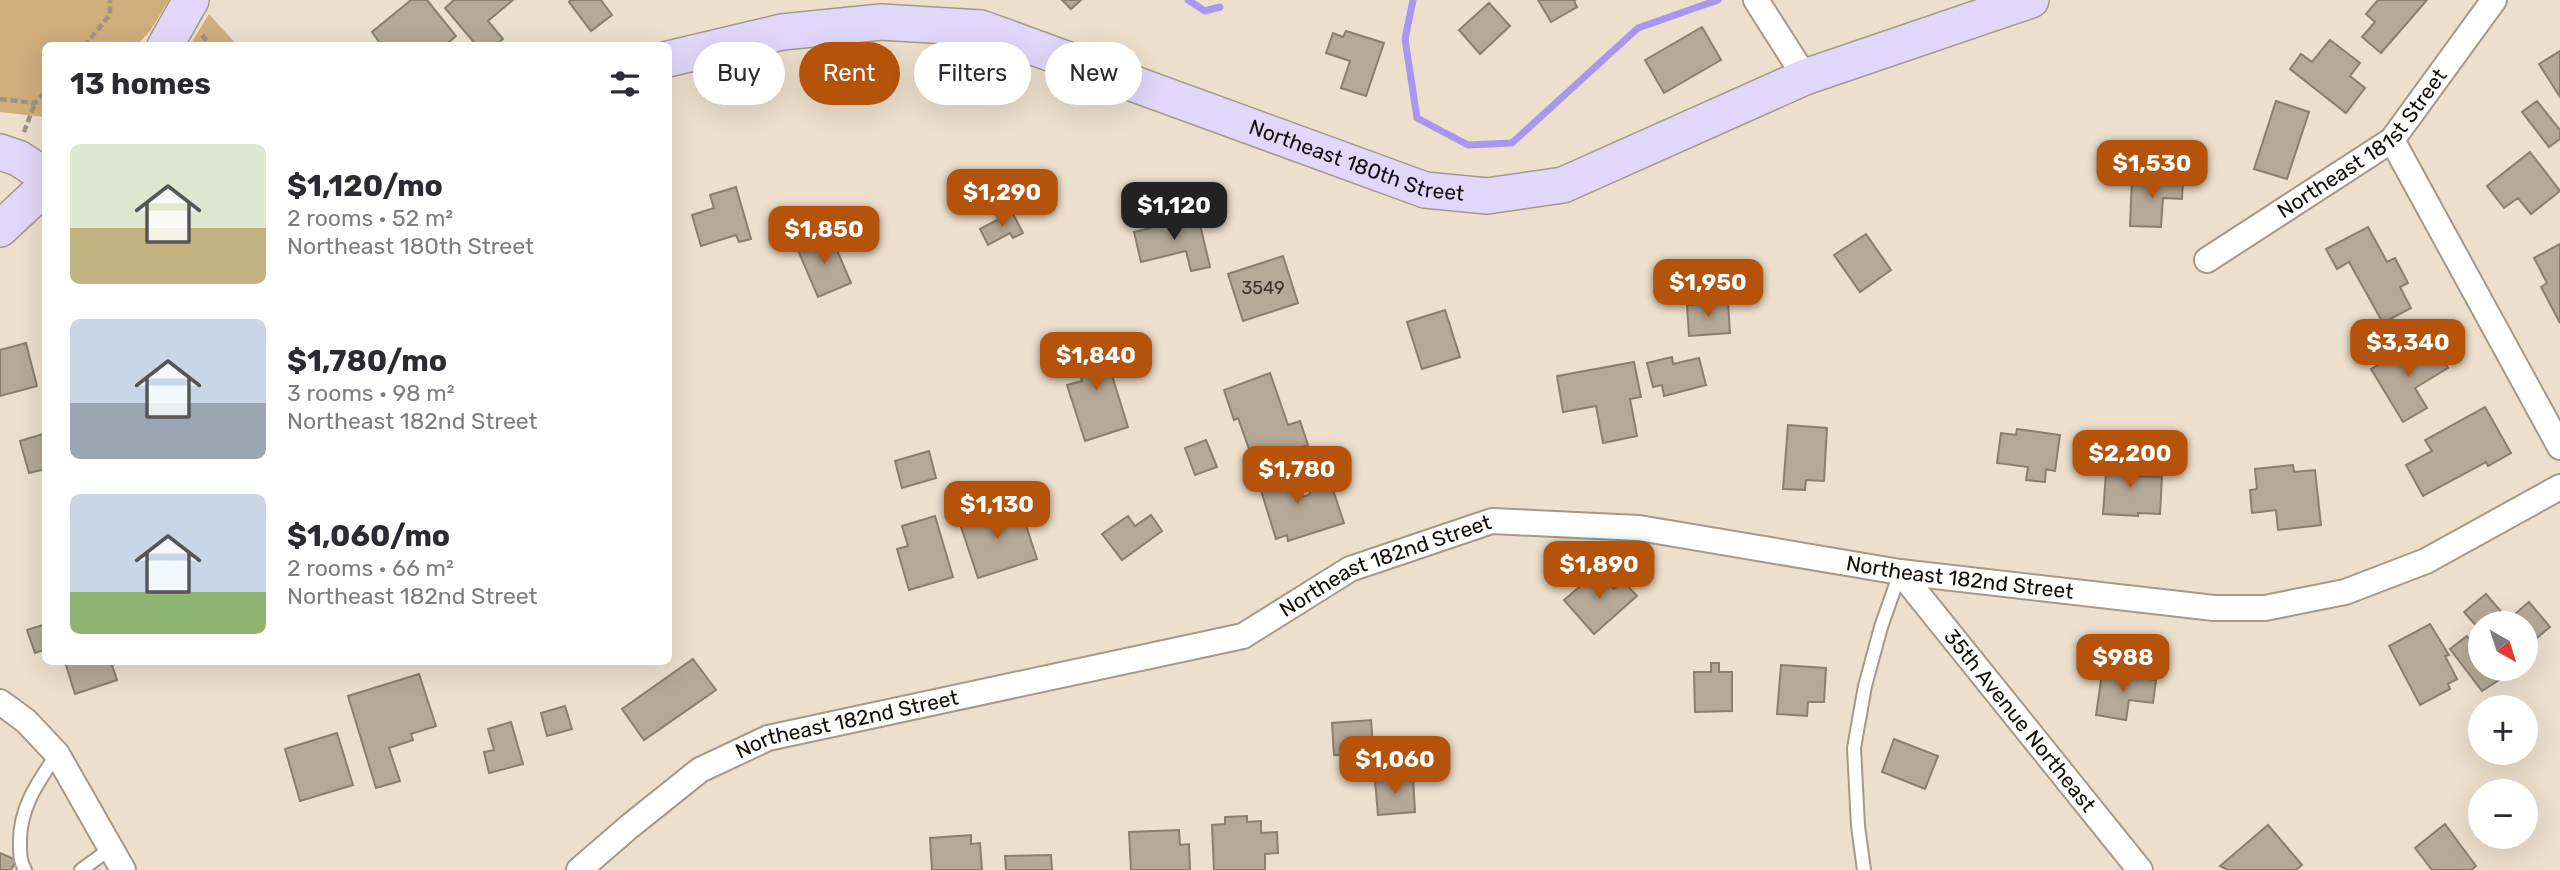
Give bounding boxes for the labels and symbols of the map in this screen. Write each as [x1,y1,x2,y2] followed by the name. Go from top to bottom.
[2272,64,2452,223] street label: Northeast 181st Street
[1246,114,1465,206] street label: Northeast 180th Street
[2095,140,2209,200] pin: $1,530
[945,170,1059,229] pin: $1,290
[1117,182,1231,242] pin: $1,120
[767,206,881,266] pin: $1,850
[1651,260,1765,319] pin: $1,950
[1241,277,1285,299] house number: 3549
[2351,320,2465,379] pin: $3,340
[1039,332,1153,392] pin: $1,840
[2073,430,2187,490] pin: $2,200
[1240,447,1354,506] pin: $1,780
[940,482,1054,541] pin: $1,130
[1275,509,1494,622] street label: Northeast 182nd Street
[1542,542,1656,601] pin: $1,890
[1844,550,2075,604] street label: Northeast 182nd Street
[2468,611,2538,681] north arrow
[1939,624,2101,817] street label: 35th Avenue Northeast
[2082,634,2164,694] pin: $988
[731,684,961,764] street label: Northeast 182nd Street
[1338,736,1452,796] pin: $1,060

